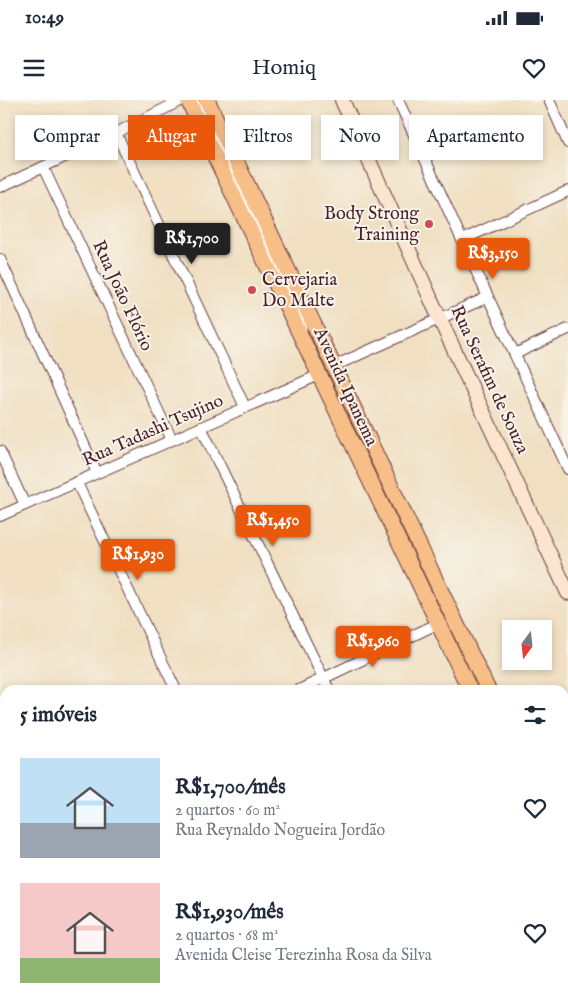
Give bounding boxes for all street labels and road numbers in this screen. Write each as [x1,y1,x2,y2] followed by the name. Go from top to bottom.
[86,237,158,355] street label: Rua João Flório
[445,302,534,458] street label: Rua Serafim de Souza
[307,323,383,450] street label: Avenida Ipanema
[79,389,227,472] street label: Rua Tadashi Tsujino

